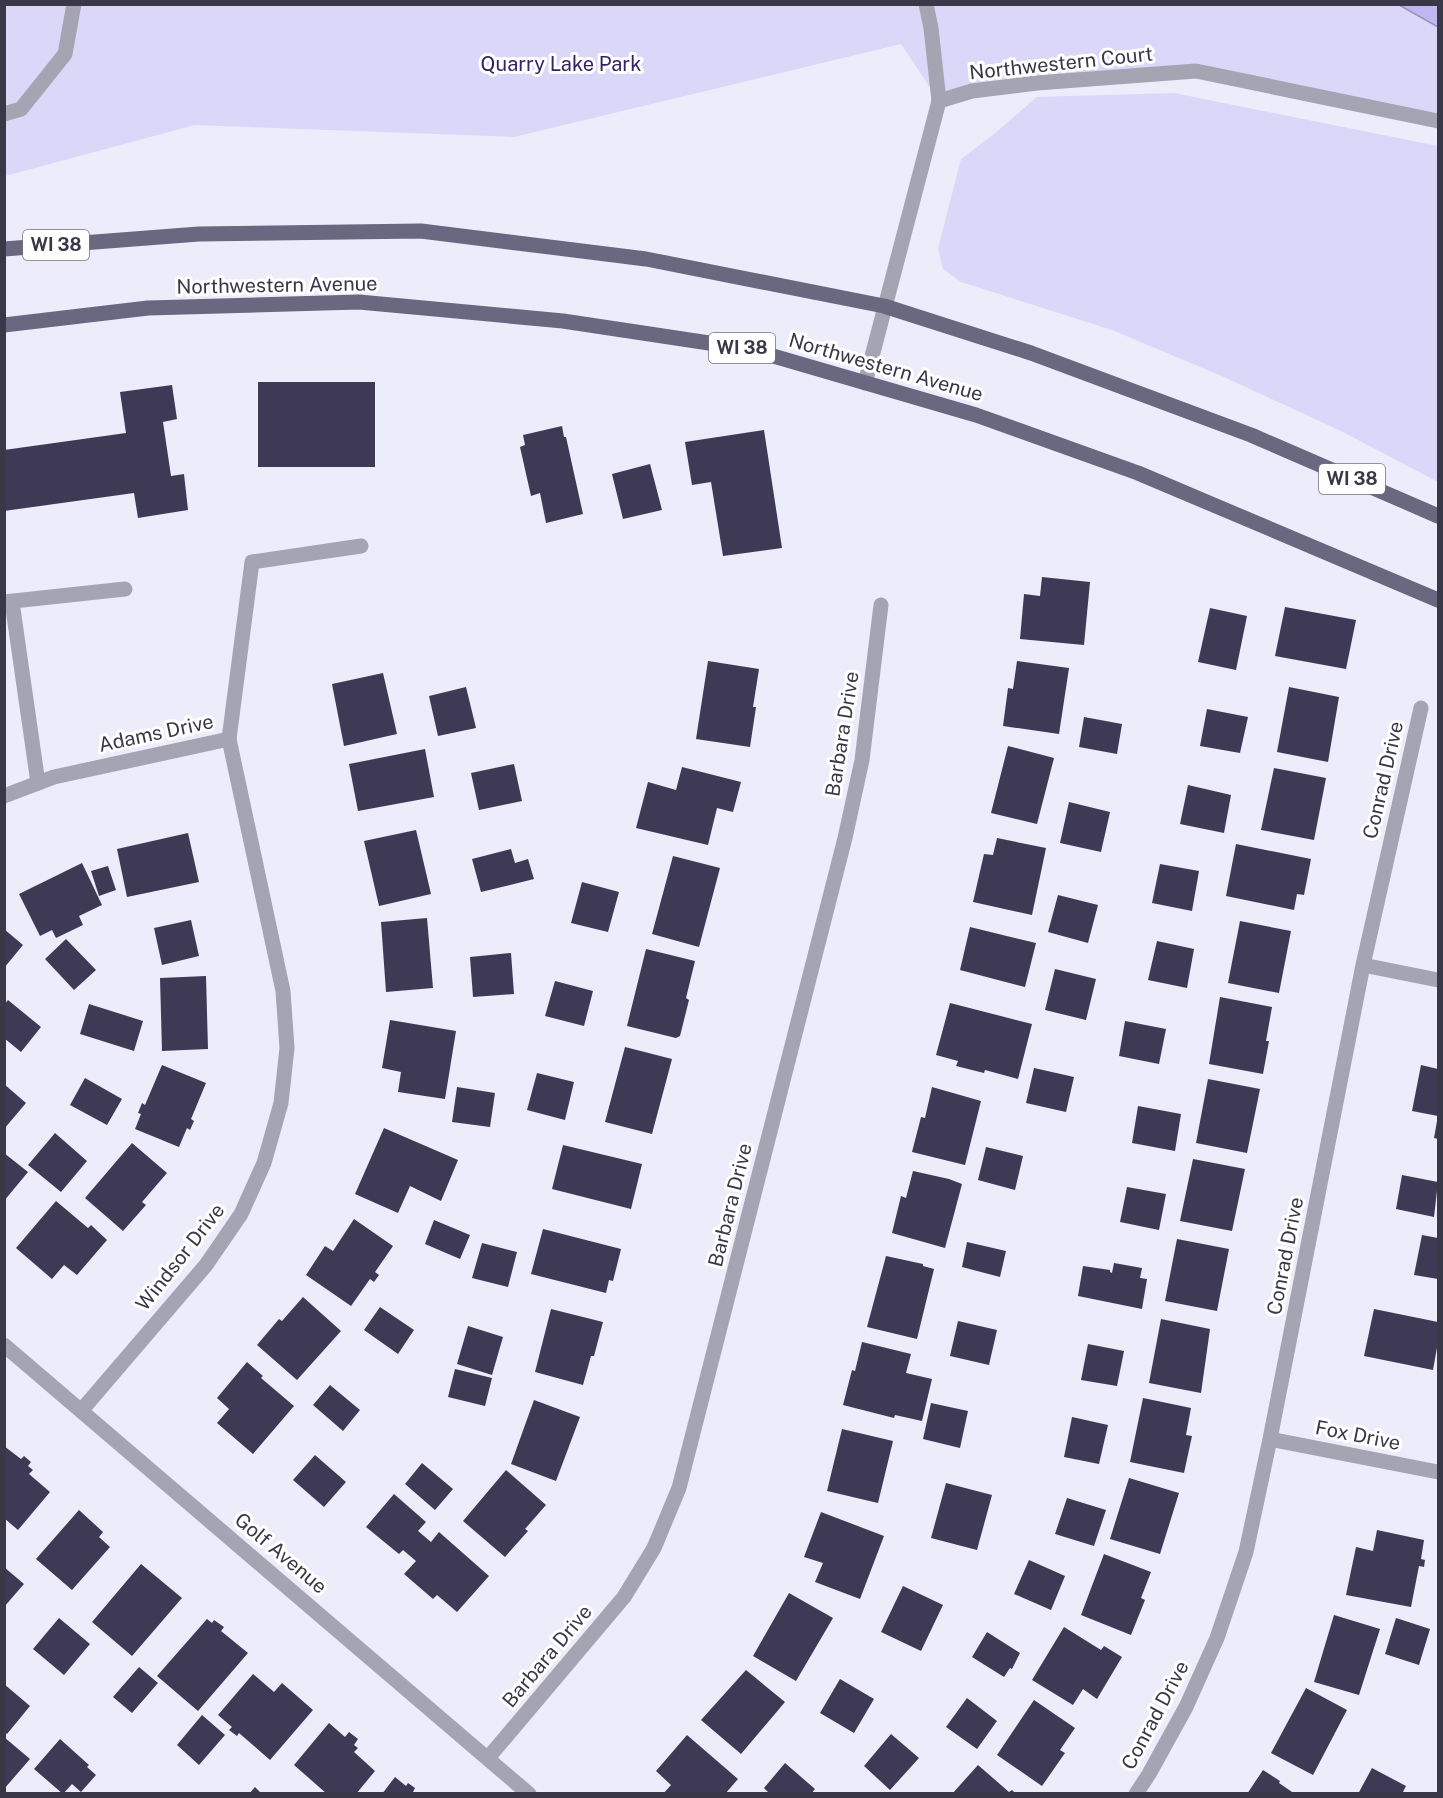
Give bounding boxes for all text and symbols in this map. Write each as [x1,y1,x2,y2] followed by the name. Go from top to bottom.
[968,41,1154,85] street label: Northwestern Court
[481,52,641,76] park label: Quarry Lake Park
[23,230,89,260] road number: WI 38
[176,271,378,299] street label: Northwestern Avenue
[786,328,986,406] street label: Northwestern Avenue
[709,333,775,363] road number: WI 38
[1319,464,1385,494] road number: WI 38
[820,670,864,798] street label: Barbara Drive
[96,709,216,757] street label: Adams Drive
[1358,719,1408,841] street label: Conrad Drive
[703,1141,757,1269] street label: Barbara Drive
[1262,1195,1308,1317] street label: Conrad Drive
[131,1199,229,1315] street label: Windsor Drive
[1313,1415,1403,1455] street label: Fox Drive
[230,1507,332,1599] street label: Golf Avenue
[497,1600,597,1712] street label: Barbara Drive
[1116,1656,1194,1774] street label: Conrad Drive

